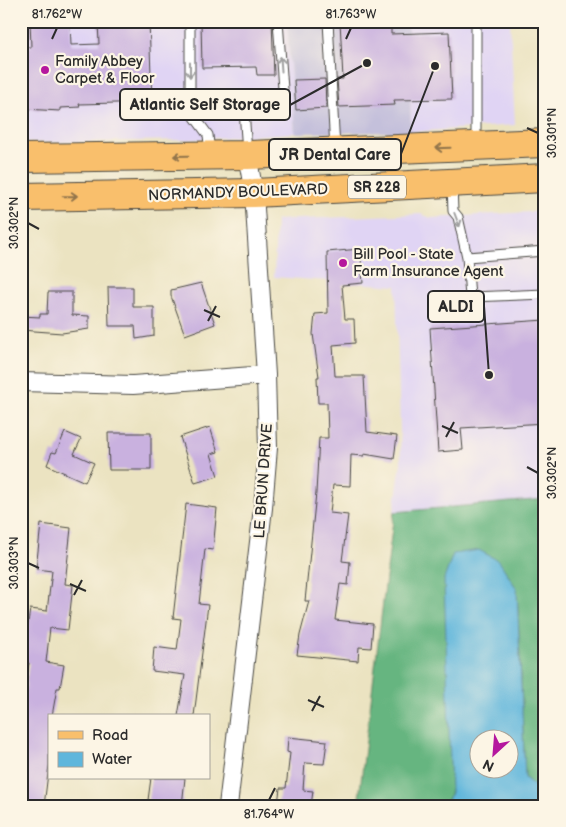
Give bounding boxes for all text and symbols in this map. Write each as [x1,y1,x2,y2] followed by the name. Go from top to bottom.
[32,7,82,22] text: 81.762°W
[326,7,376,22] text: 81.763°W
[55,52,155,88] place label: Family Abbey Carpet & Floor
[276,56,286,72] one-way arrow
[185,62,195,78] one-way arrow
[39,64,51,76] marker: Family Abbey Carpet & Floor
[120,89,290,120] callout: Atlantic Self Storage
[129,96,280,115] text: Atlantic Self Storage
[545,108,560,158] text: 30.301°N
[269,139,401,170] callout: JR Dental Care
[435,143,451,153] one-way arrow
[279,146,391,165] text: JR Dental Care
[173,151,190,161] one-way arrow
[348,176,406,198] road number: SR 228
[148,180,328,205] street label: NORMANDY BOULEVARD
[62,191,78,201] one-way arrow
[7,197,22,249] text: 30.302°N
[453,212,462,227] one-way arrow
[353,245,504,281] place label: Bill Pool - State Farm Insurance Agent
[337,257,349,269] marker: Bill Pool - State Farm Insurance Agent
[428,291,484,322] callout: ALDI
[437,298,474,317] text: ALDI
[250,423,277,539] street label: LE BRUN DRIVE
[545,447,560,499] text: 30.302°N
[7,537,22,589] text: 30.303°N
[48,714,210,780] legend
[92,726,128,745] text: Road
[468,730,518,780] north arrow
[92,750,132,769] text: Water
[480,755,497,775] text: N
[244,807,294,822] text: 81.764°W

